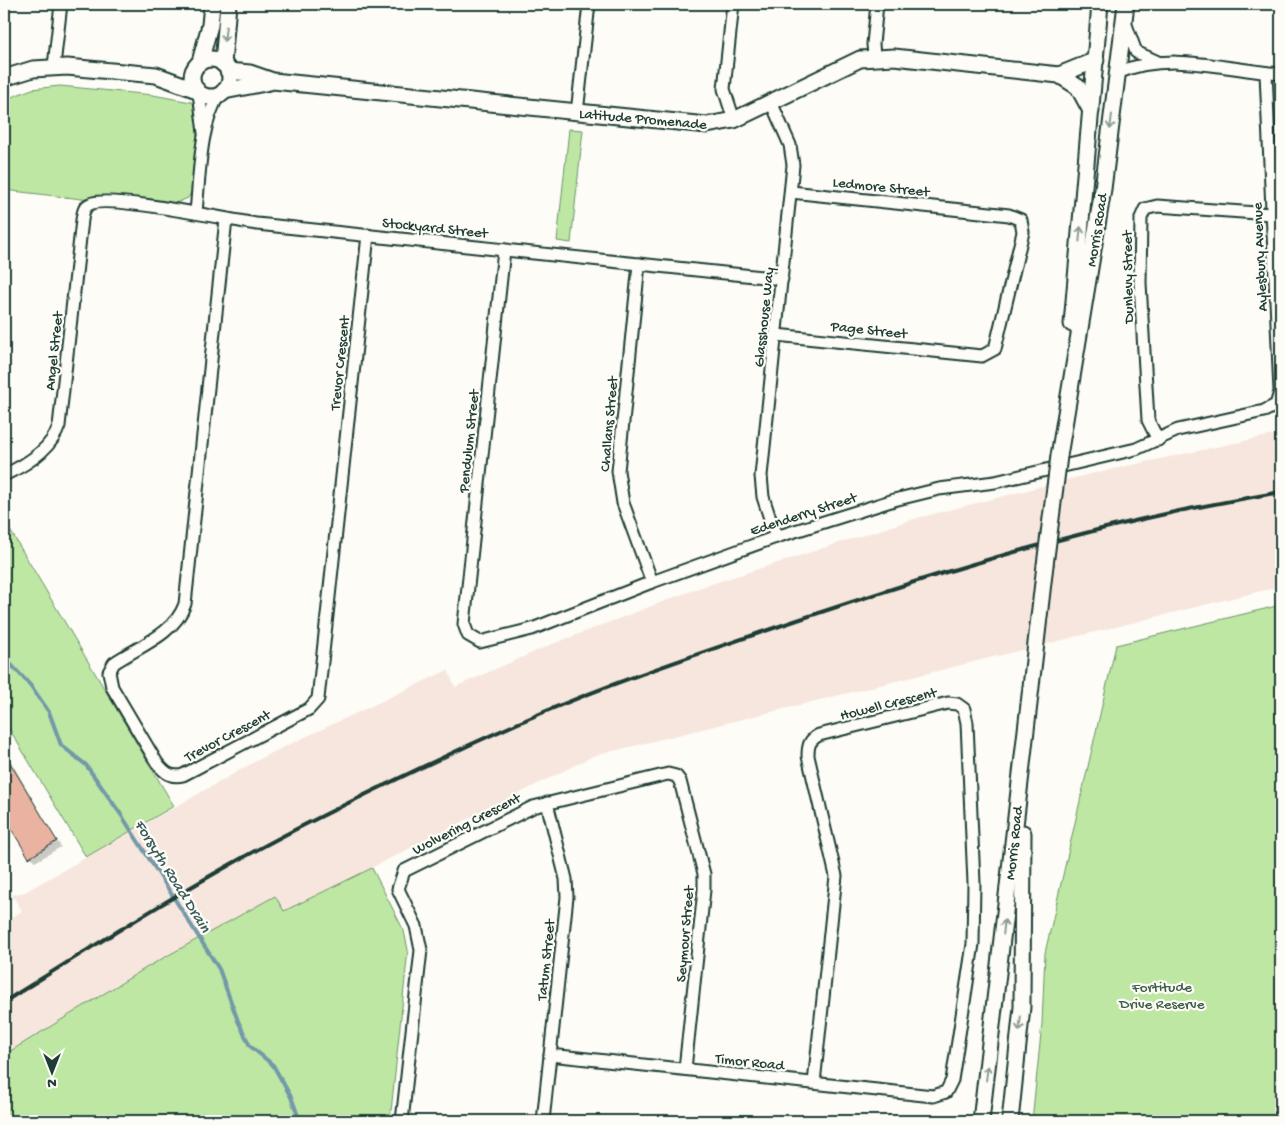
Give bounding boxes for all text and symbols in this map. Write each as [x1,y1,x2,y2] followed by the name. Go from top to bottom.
[220,26,230,42] one-way arrow
[578,105,708,135] street label: Latitude Promenade
[1106,113,1116,129] one-way arrow
[832,174,932,202] street label: Ledmore Street
[1083,191,1113,268] street label: Morris Road
[1249,202,1273,312] street label: Aylesbury Avenue
[381,214,490,244] street label: Stockyard Street
[1075,226,1085,242] one-way arrow
[1119,229,1139,324] street label: Dunlevy Street
[751,266,779,368] street label: Glasshouse Way
[42,309,68,391] street label: Angel Street
[327,313,355,412] street label: Trevor Crescent
[829,318,910,344] street label: Page Street
[597,374,623,473] street label: Challans Street
[456,387,485,495] street label: Pendulum Street
[748,489,861,541] street label: Edenderry Street
[838,684,940,726] street label: Howell Crescent
[181,706,276,767] street label: Trevor Crescent
[410,789,526,860] street label: Wolvering Crescent
[1002,804,1028,881] street label: Morris Road
[129,817,214,937] water label: Forsyth Road Drain
[673,883,699,983] street label: Seymour Street
[534,917,560,1003] street label: Tatum Street
[999,919,1009,935] one-way arrow
[1119,979,1205,1014] park label: Fortitude Drive Reserve
[1015,1015,1025,1031] one-way arrow
[28,1048,78,1098] north arrow
[713,1050,786,1076] street label: Timor Road
[982,1065,992,1081] one-way arrow
[47,1074,57,1091] text: N

